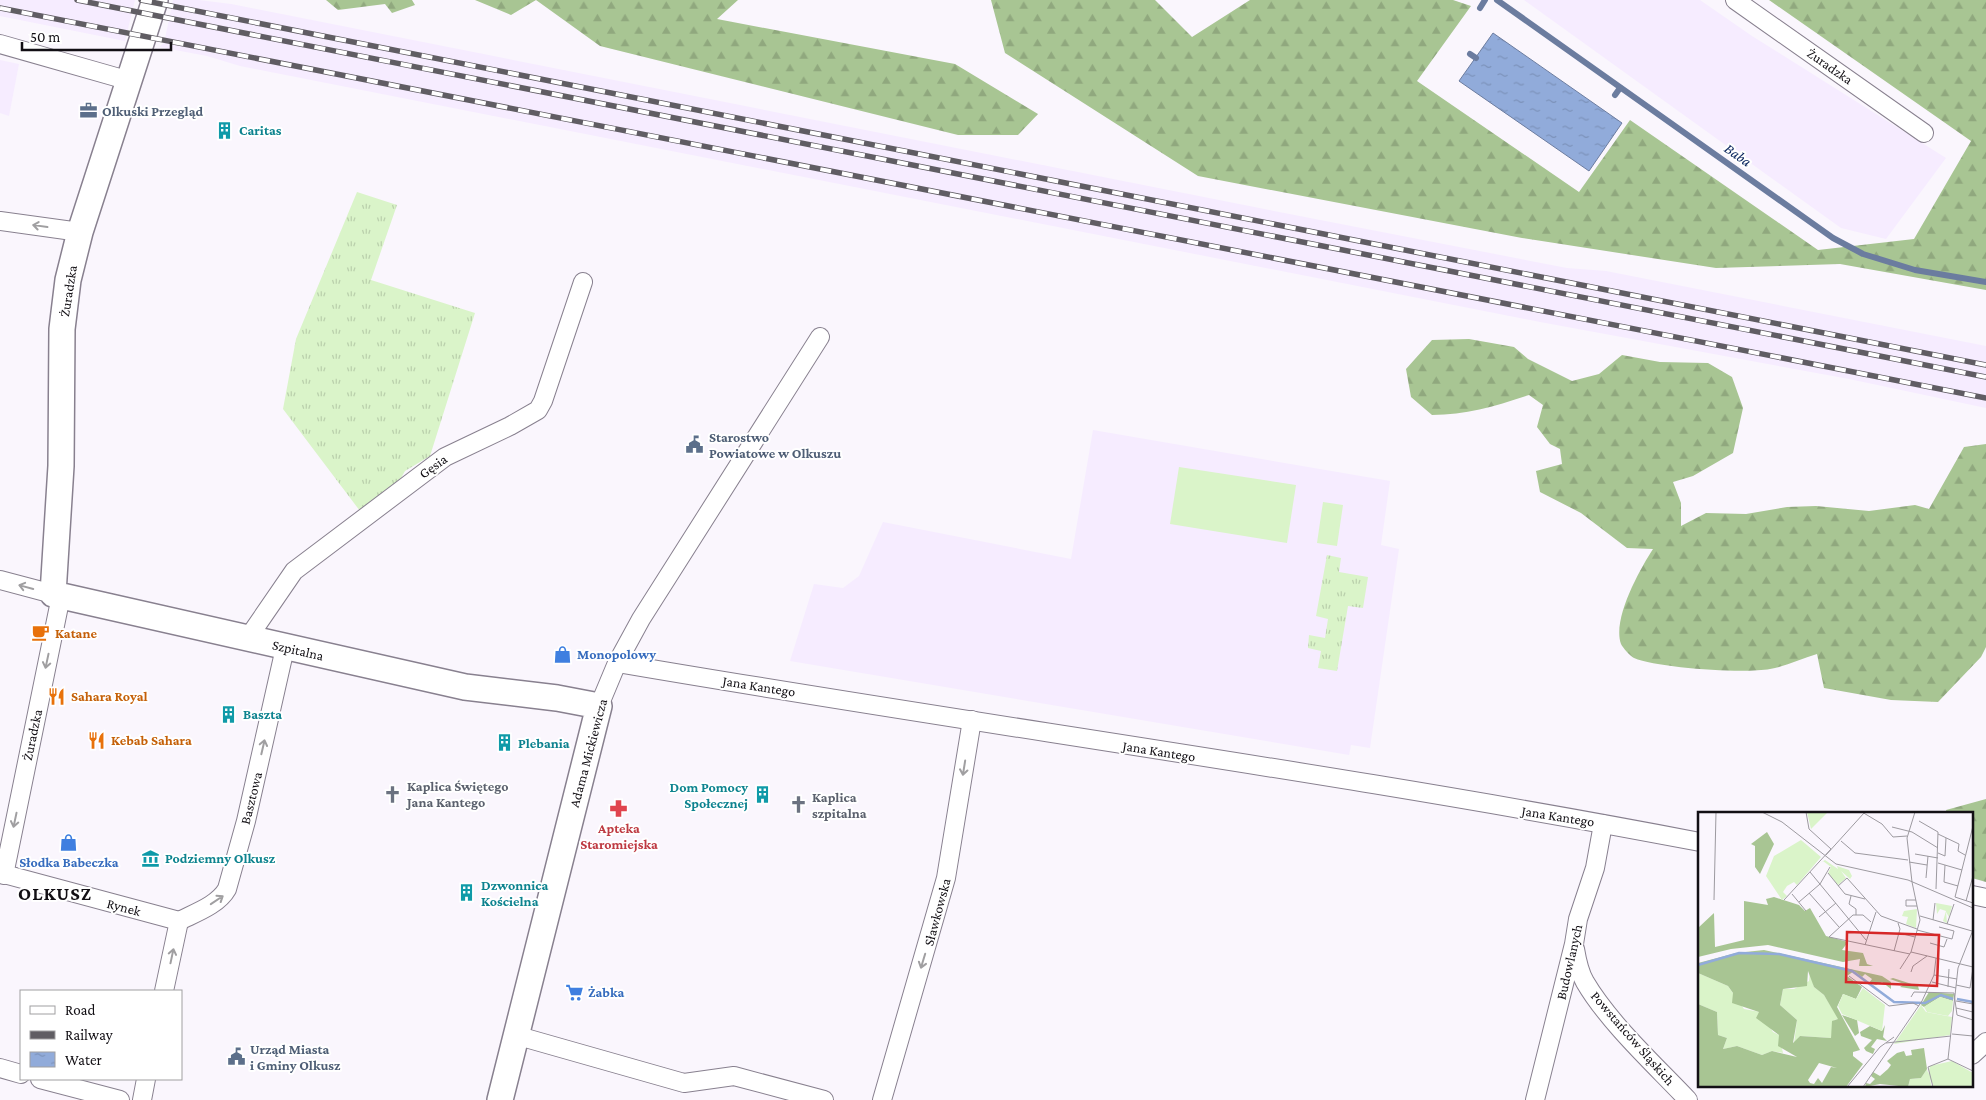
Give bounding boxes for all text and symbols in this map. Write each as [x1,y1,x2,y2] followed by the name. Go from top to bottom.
[22,20,171,52] scale bar
[30,29,60,45] text: 50 m
[1804,44,1856,88] street label: Żuradzka
[78,101,98,121] office icon: Olkuski Przegląd
[102,103,203,119] place label: Olkuski Przegląd
[215,120,235,140] building icon: Caritas
[239,122,282,138] place label: Caritas
[1722,140,1754,170] water label: Baba
[32,221,48,231] one-way arrow
[56,263,80,318] street label: Żuradzka
[709,429,841,461] place label: Starostwo Powiatowe w Olkuszu
[685,435,705,455] public building icon: Starostwo Powiatowe w Olkuszu
[416,450,451,481] street label: Gęsia
[19,581,35,591] one-way arrow
[31,623,51,643] cafe icon: Katane
[55,625,97,641] place label: Katane
[271,636,326,664] street label: Szpitalna
[553,644,573,664] shop icon: Monopolowy
[577,646,656,662] place label: Monopolowy
[42,652,52,668] one-way arrow
[719,672,797,700] street label: Jana Kantego
[47,686,67,706] restaurant icon: Sahara Royal
[71,688,148,704] place label: Sahara Royal
[566,696,610,809] street label: Adama Mickiewicza
[219,704,239,724] building icon: Baszta
[243,706,282,722] place label: Baszta
[19,707,45,762] street label: Żuradzka
[87,730,107,750] restaurant icon: Kebab Sahara
[111,732,192,748] place label: Kebab Sahara
[494,733,514,753] building icon: Plebania
[518,735,570,751] place label: Plebania
[1119,737,1197,765] street label: Jana Kantego
[259,740,268,756] one-way arrow
[959,760,969,776] one-way arrow
[237,770,265,826] street label: Basztowa
[405,778,509,810] place label: Kaplica Świętego Jana Kantego
[669,779,748,812] place label: Dom Pomocy Społecznej
[383,784,403,804] church icon: Kaplica Świętego Jana Kantego
[752,785,772,805] building icon: Dom Pomocy Społecznej
[812,789,867,821] place label: Kaplica szpitalna
[788,795,808,815] church icon: Kaplica szpitalna
[609,798,629,818] pharmacy icon: Apteka Staromiejska
[1518,802,1596,830] street label: Jana Kantego
[10,812,19,828] one-way arrow
[1698,812,1974,1088] inset map
[580,820,658,853] place label: Apteka Staromiejska
[59,832,79,852] shop icon: Słodka Babeczka
[141,848,161,868] museum icon: Podziemny Olkusz
[165,850,276,866] place label: Podziemny Olkusz
[19,854,119,870] place label: Słodka Babeczka
[920,876,954,948] street label: Sławkowska
[481,877,549,909] place label: Dzwonnica Kościelna
[18,883,92,904] district label: OLKUSZ
[457,883,477,903] building icon: Dzwonnica Kościelna
[105,895,143,919] street label: Rynek
[210,895,224,905] one-way arrow
[1553,922,1586,1001] street label: Budowlanych
[168,949,177,965] one-way arrow
[918,953,928,969] one-way arrow
[564,982,584,1002] supermarket icon: Żabka
[588,984,625,1000] place label: Żabka
[1588,988,1678,1089] street label: Powstańców Śląskich
[20,990,182,1080] legend
[65,1002,96,1018] text: Road
[65,1027,113,1044] text: Railway
[250,1041,341,1073] place label: Urząd Miasta i Gminy Olkusz
[226,1047,246,1067] public building icon: Urząd Miasta i Gminy Olkusz
[65,1052,102,1068] text: Water

